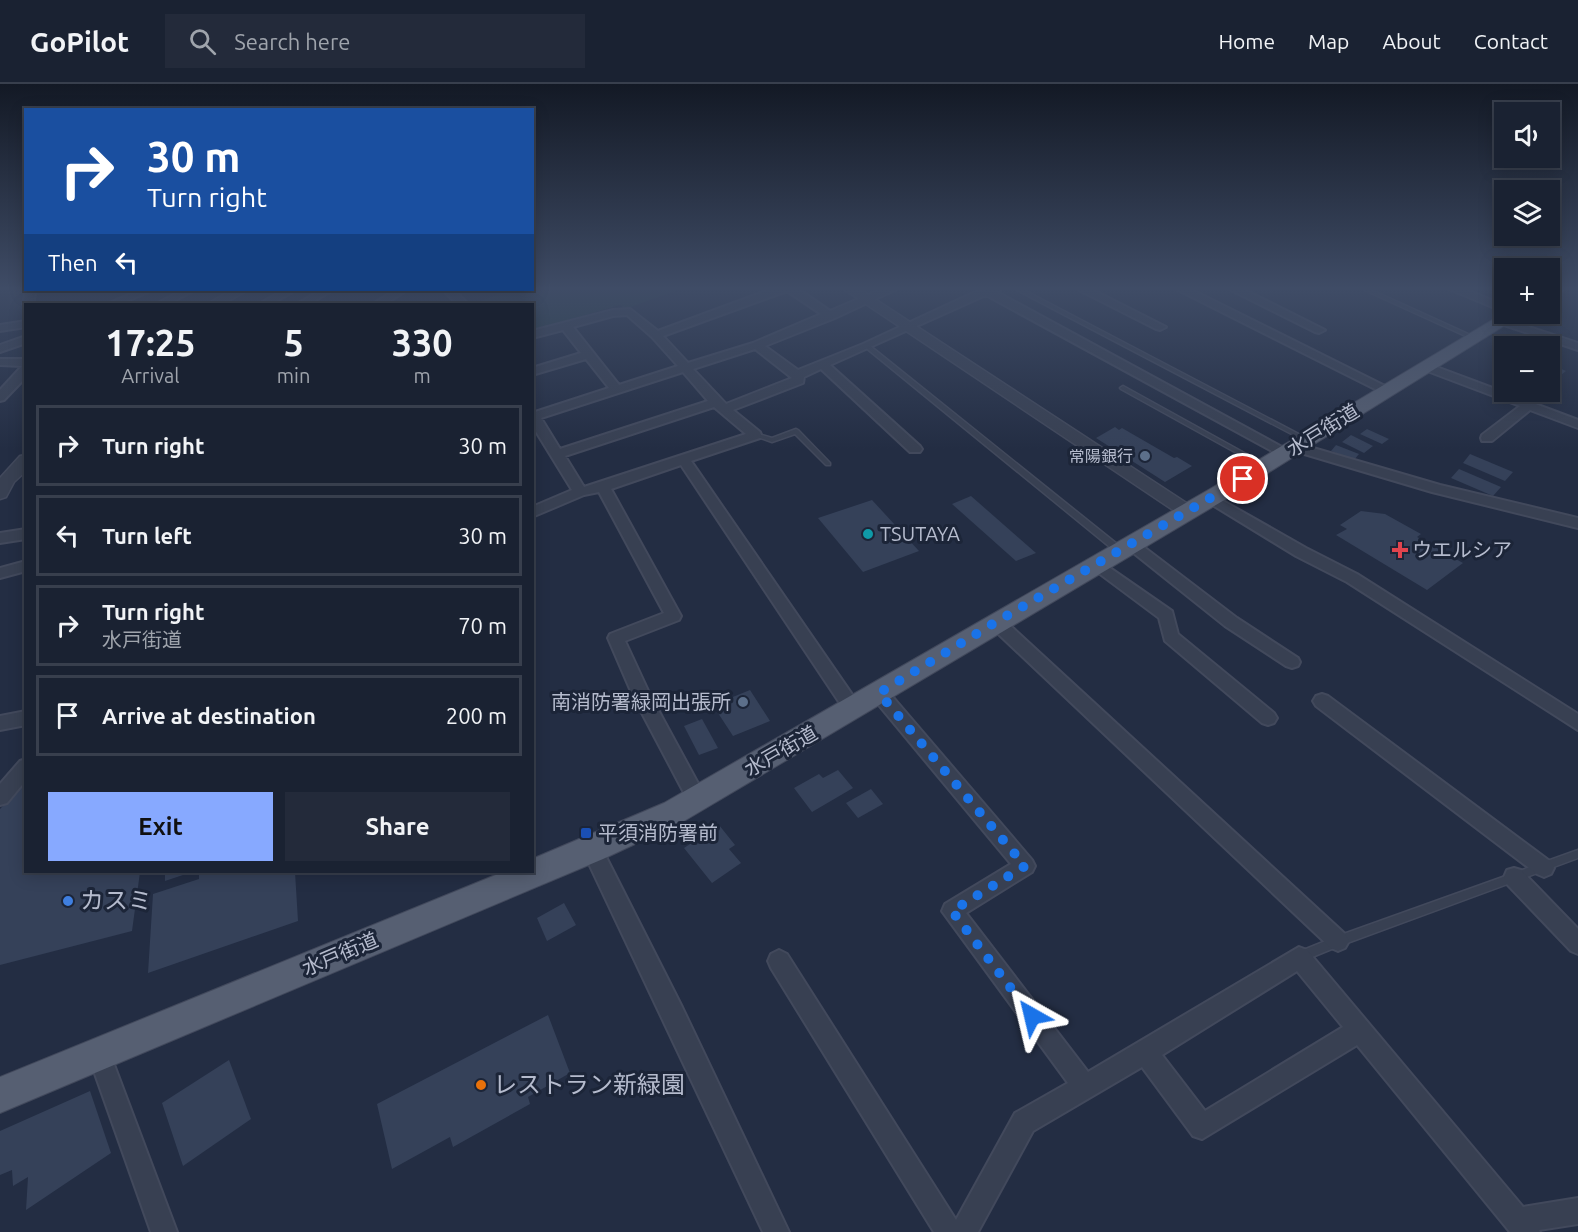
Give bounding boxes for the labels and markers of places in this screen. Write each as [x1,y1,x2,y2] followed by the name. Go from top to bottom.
[1069,447,1133,465] place label: 常陽銀行
[1138,449,1152,463] marker: 常陽銀行
[1217,453,1268,504] pin
[880,522,960,545] place label: TSUTAYA
[861,527,875,541] marker: TSUTAYA
[1412,538,1512,561] place label: ウエルシア
[1393,543,1407,557] marker: ウエルシア
[551,690,731,713] place label: 南消防署緑岡出張所
[736,695,750,709] marker: 南消防署緑岡出張所
[598,821,718,844] place label: 平須消防署前
[579,826,593,840] marker: 平須消防署前
[80,887,152,914] place label: カスミ
[61,894,75,908] marker: カスミ
[493,1071,685,1098] place label: レストラン新緑園
[474,1078,488,1092] marker: レストラン新緑園

